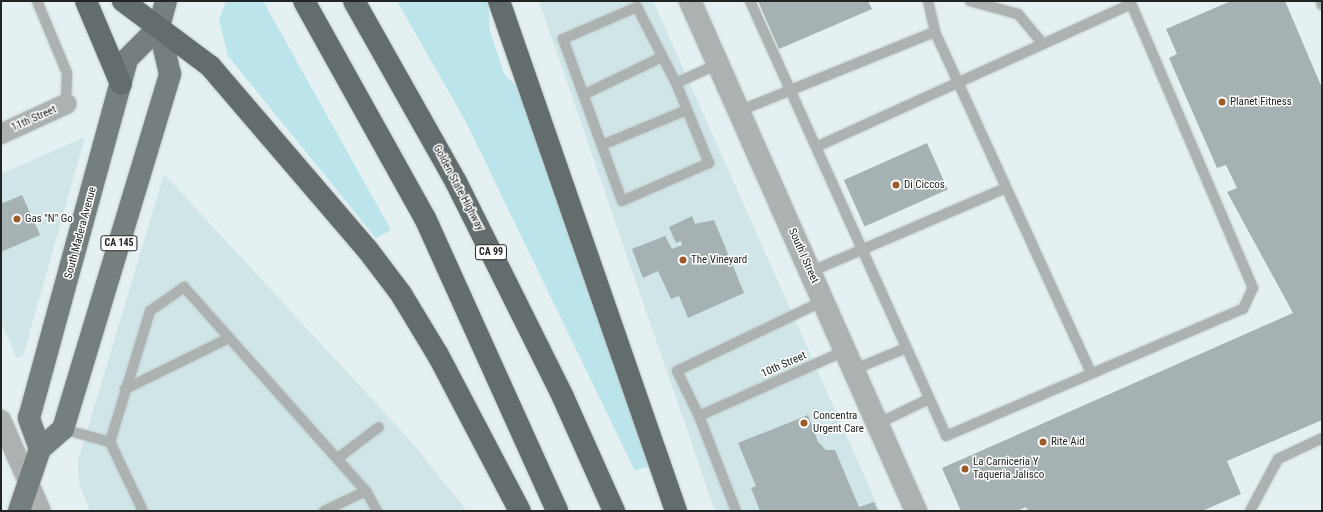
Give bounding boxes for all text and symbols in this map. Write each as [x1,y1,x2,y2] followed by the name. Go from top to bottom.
[1230,95,1292,109] place label: Planet Fitness
[1217,97,1227,107] marker: Planet Fitness
[10,103,58,135] street label: 11th Street
[430,143,486,233] street label: Golden State Highway
[904,178,945,192] place label: Di Ciccos
[891,180,901,190] marker: Di Ciccos
[62,186,100,280] street label: South Madera Avenue
[25,212,73,226] place label: Gas "N" Go
[12,214,22,224] marker: Gas "N" Go
[785,227,821,285] street label: South I Street
[100,235,138,251] road number: CA 145
[474,244,508,260] road number: CA 99
[691,253,747,267] place label: The Vineyard
[678,255,688,265] marker: The Vineyard
[760,349,808,381] street label: 10th Street
[813,410,864,436] place label: Concentra Urgent Care
[798,417,810,429] marker: Concentra Urgent Care
[1051,435,1085,449] place label: Rite Aid
[1038,437,1048,447] marker: Rite Aid
[973,456,1044,482] place label: La Carniceria Y Taqueria Jalisco
[960,464,970,474] marker: La Carniceria Y Taqueria Jalisco

